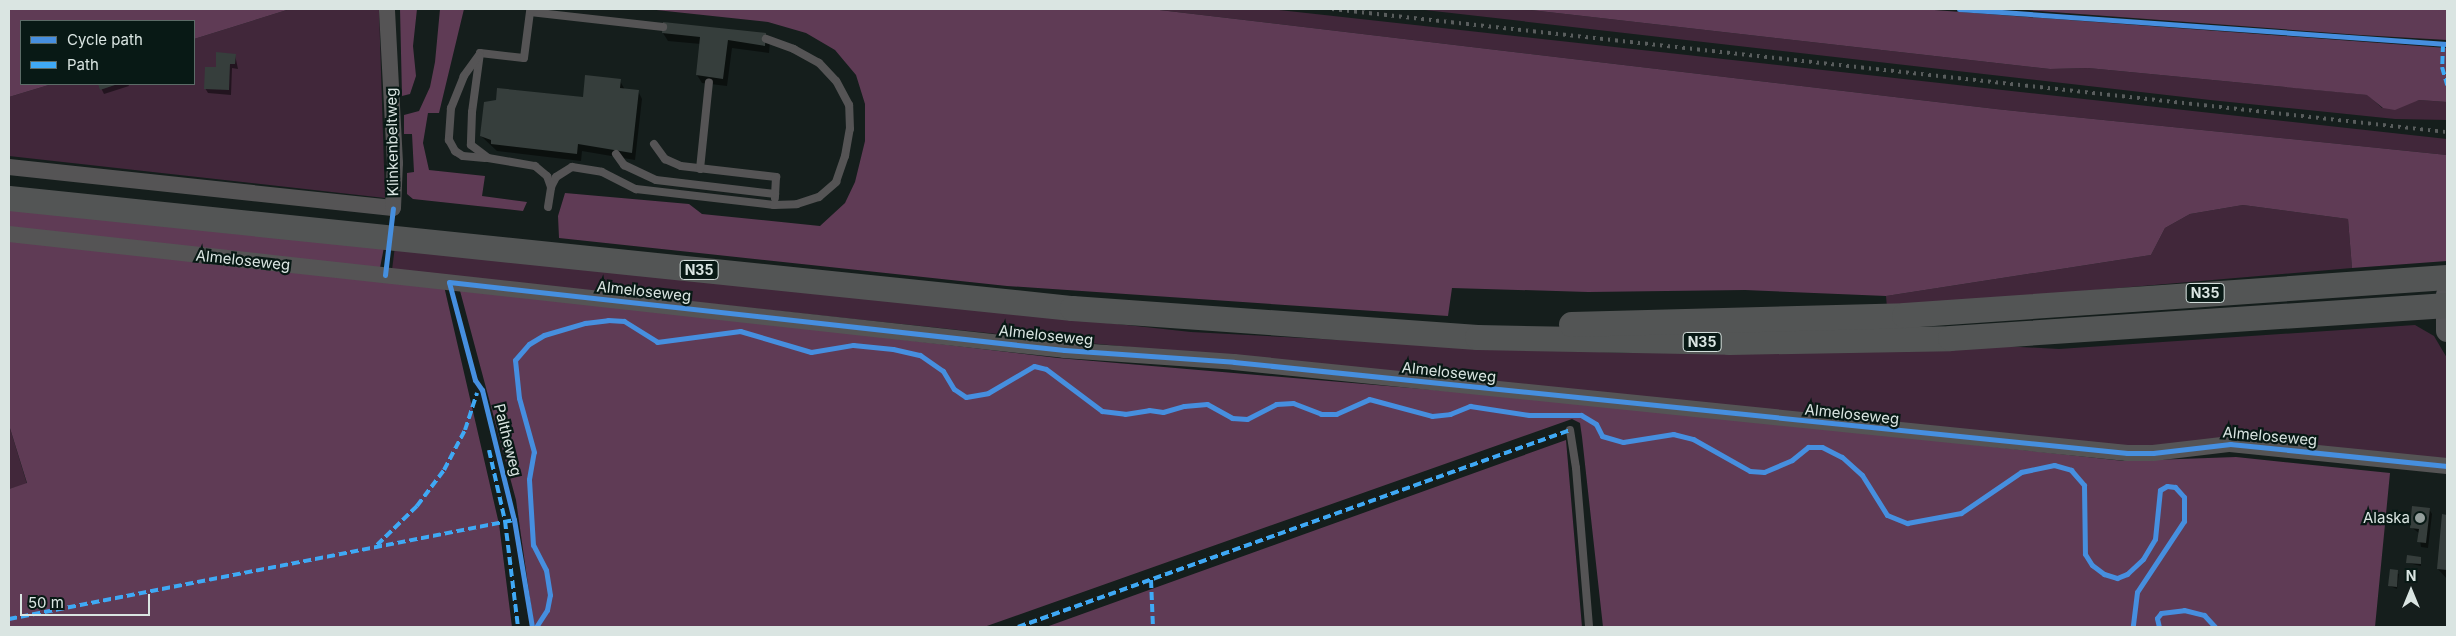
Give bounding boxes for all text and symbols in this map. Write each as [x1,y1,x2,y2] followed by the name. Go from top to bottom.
[20,20,195,85] legend
[67,30,143,49] text: Cycle path
[67,55,99,74] text: Path
[382,88,402,196] street label: Klinkenbeltweg
[195,246,291,274] street label: Almeloseweg
[679,258,719,282] road number: N35
[596,277,692,305] street label: Almeloseweg
[2185,282,2225,304] road number: N35
[998,321,1094,349] street label: Almeloseweg
[1682,331,1722,354] road number: N35
[1401,358,1497,386] street label: Almeloseweg
[1804,400,1900,428] street label: Almeloseweg
[490,402,526,478] street label: Paltheweg
[2222,423,2318,449] street label: Almeloseweg
[2363,509,2410,527] place label: Alaska
[2414,512,2426,524] marker: Alaska
[2386,566,2436,616] north arrow
[2406,567,2416,584] text: N
[22,584,152,616] scale bar
[28,593,64,612] text: 50 m

